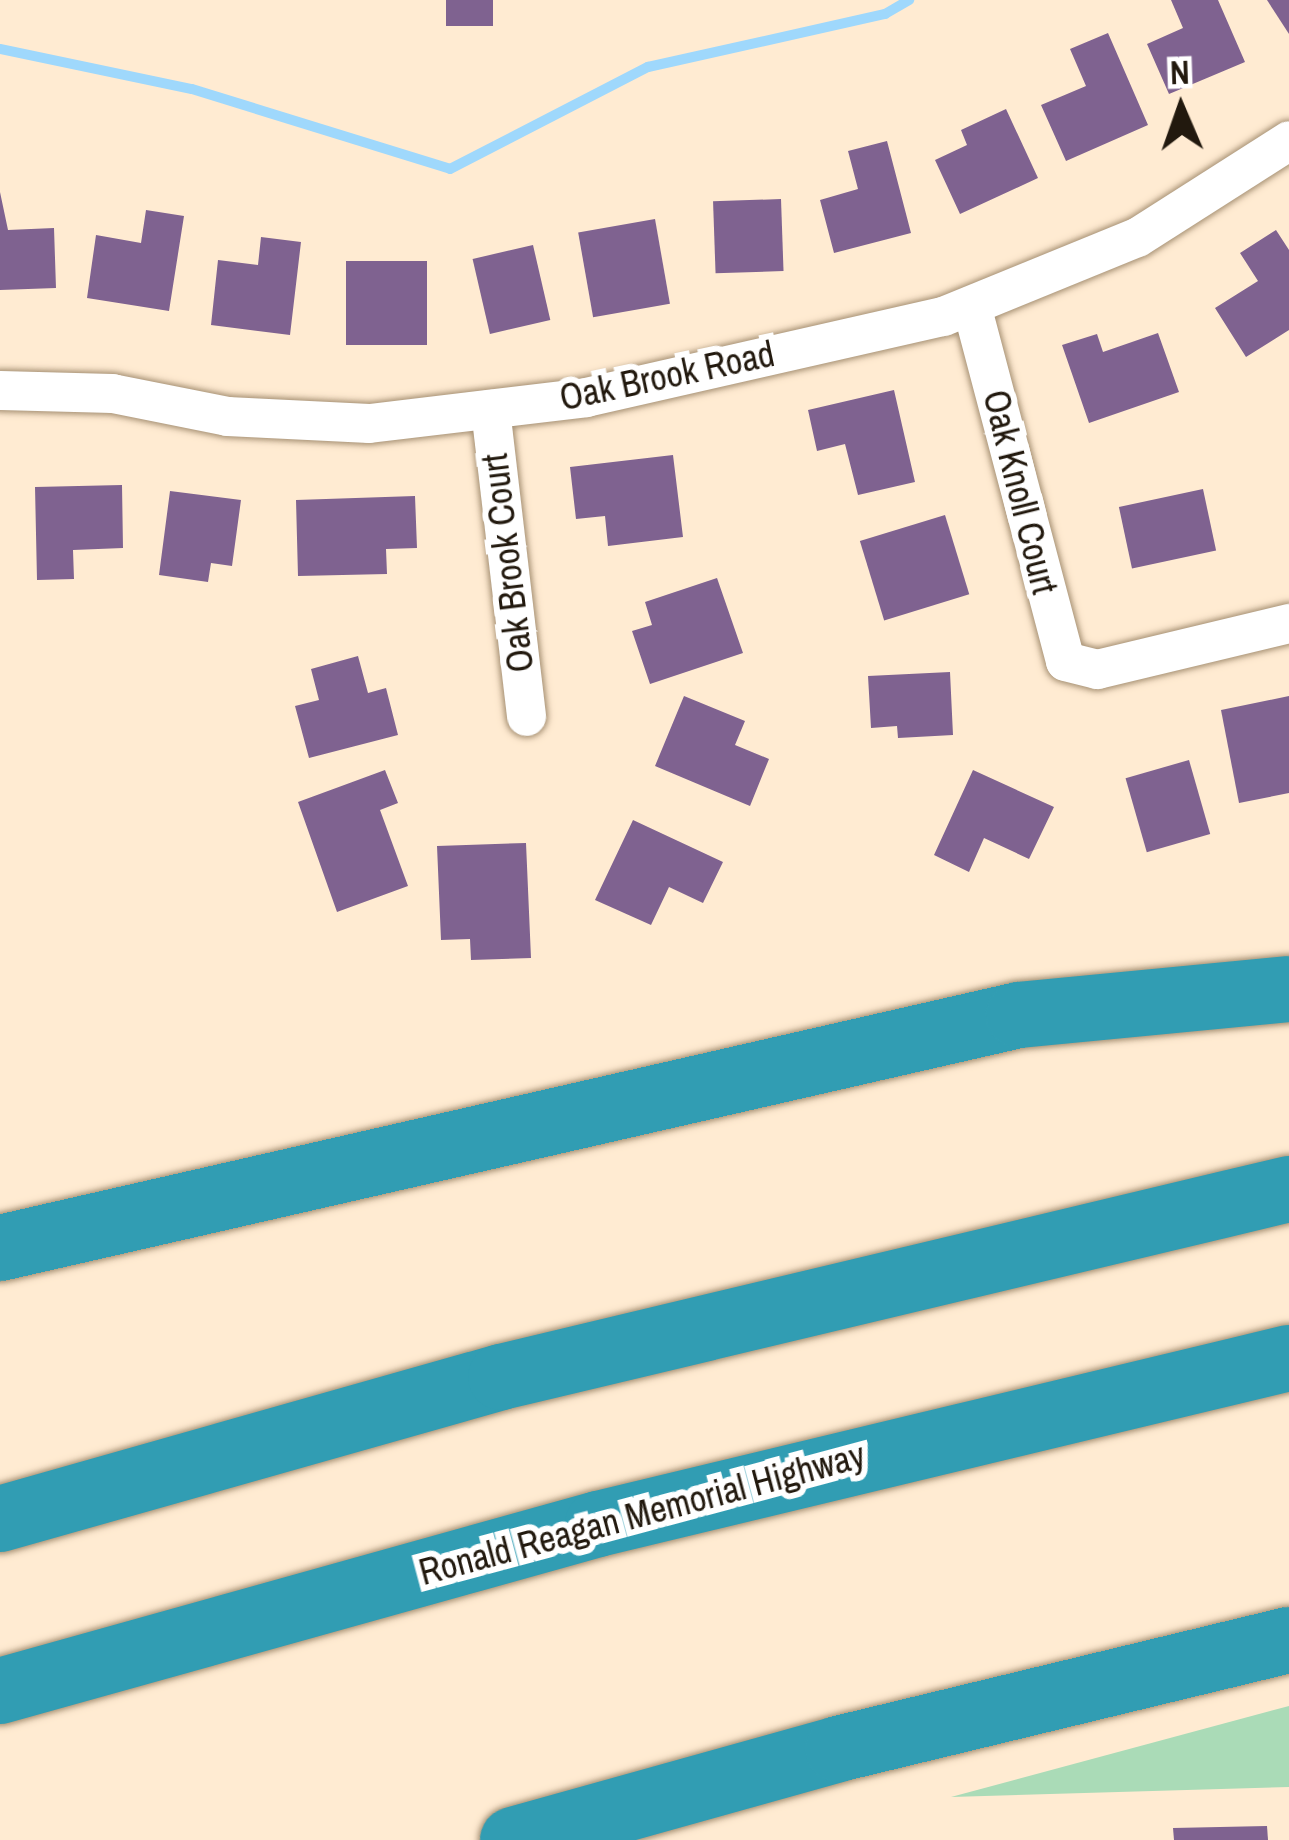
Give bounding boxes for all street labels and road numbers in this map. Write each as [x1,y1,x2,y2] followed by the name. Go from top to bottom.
[556,332,778,420] street label: Oak Brook Road
[974,386,1066,598] street label: Oak Knoll Court
[473,451,543,675] street label: Oak Brook Court
[415,1434,869,1594] street label: Ronald Reagan Memorial Highway

